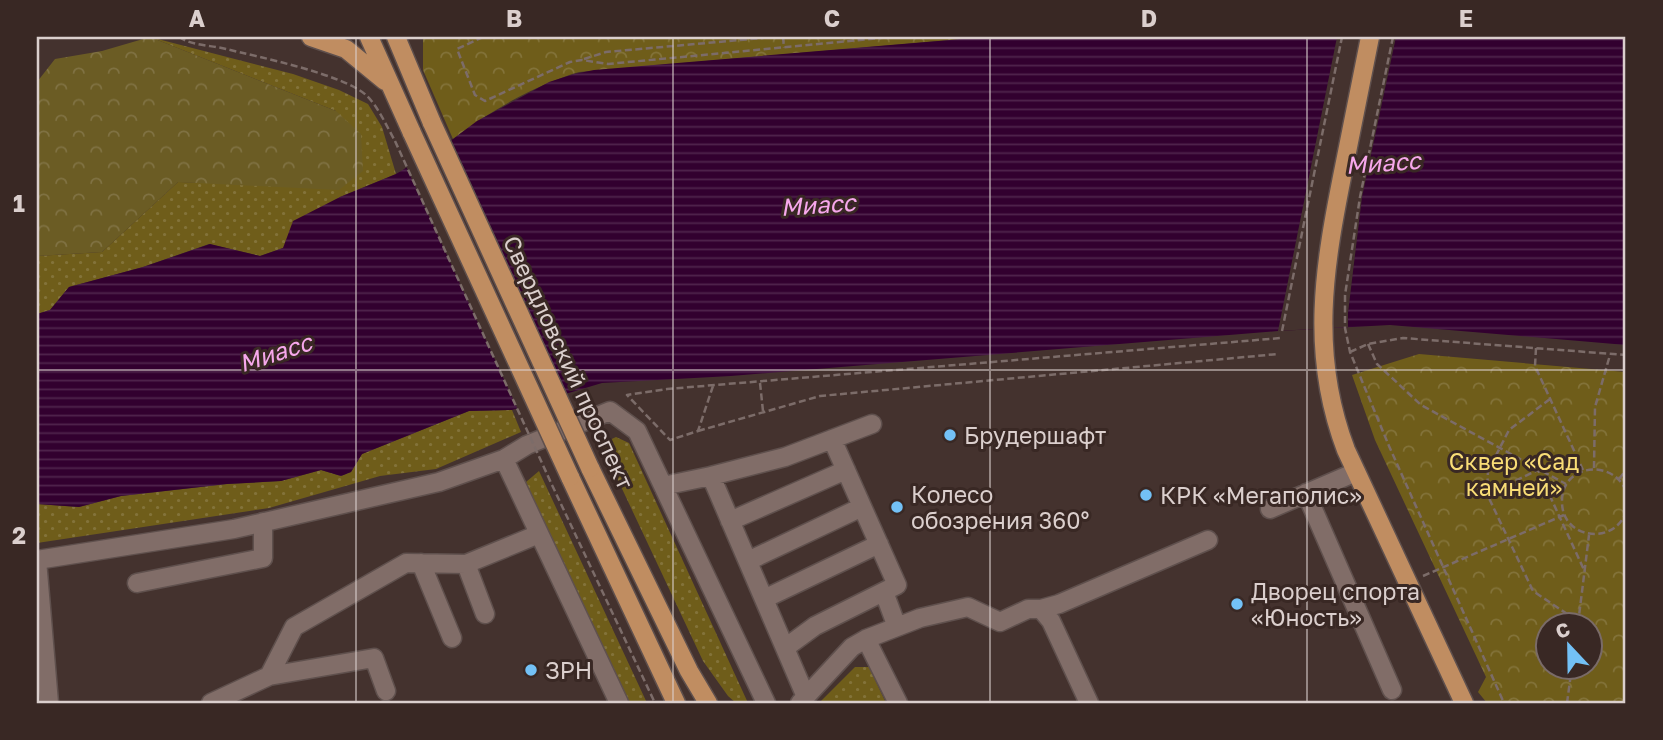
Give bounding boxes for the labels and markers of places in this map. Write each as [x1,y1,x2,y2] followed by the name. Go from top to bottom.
[964,421,1106,449] place label: Брудершафт
[942,427,958,443] marker: Брудершафт
[911,480,1089,534] place label: Колесо обозрения 360°
[1160,481,1362,509] place label: КРК «Мегаполис»
[1138,487,1154,503] marker: КРК «Мегаполис»
[889,499,905,515] marker: Колесо обозрения 360°
[1251,577,1420,631] place label: Дворец спорта «Юность»
[1229,596,1245,612] marker: Дворец спорта «Юность»
[545,656,592,684] place label: ЗРН
[523,662,539,678] marker: ЗРН

